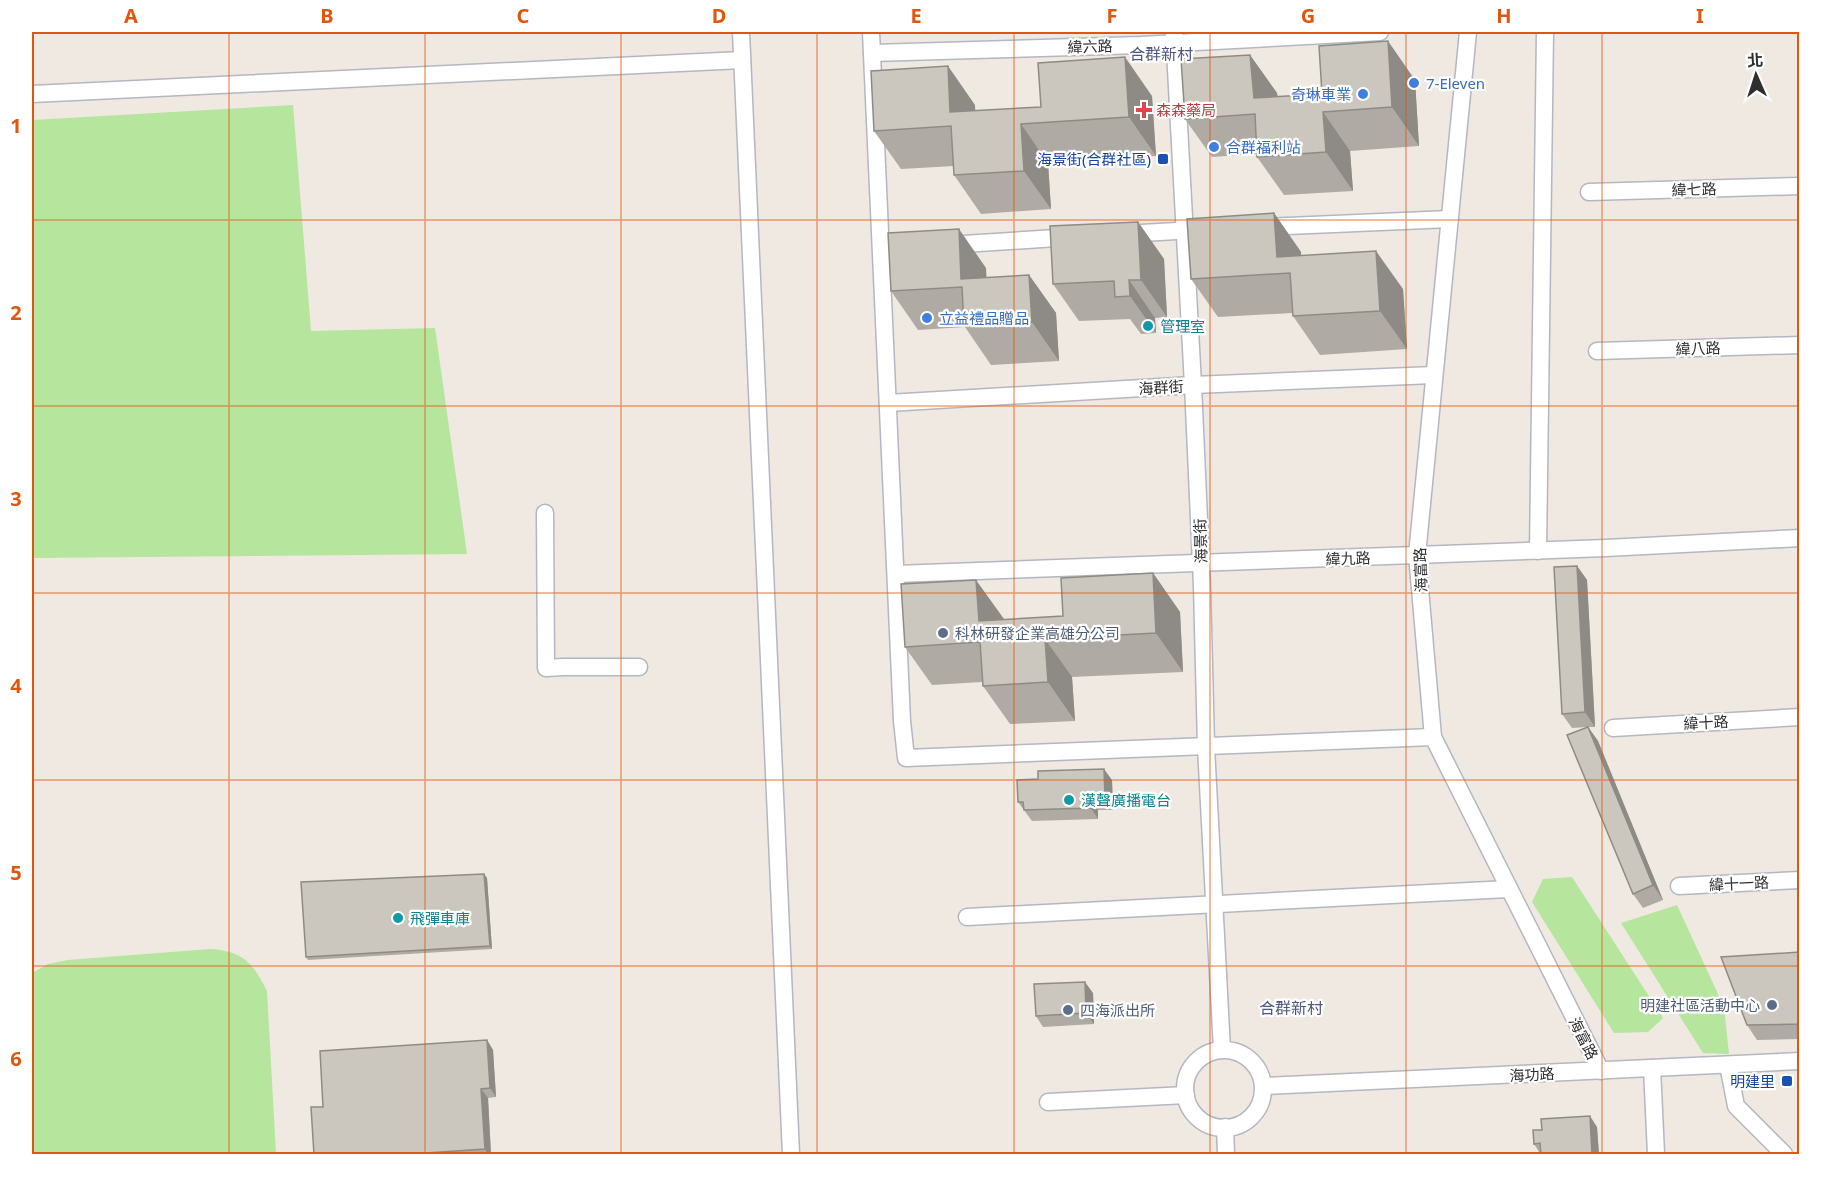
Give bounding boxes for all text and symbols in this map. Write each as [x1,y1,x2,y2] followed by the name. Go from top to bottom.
[124,2,138,29] text: A
[320,2,334,29] text: B
[517,2,530,29] text: C
[712,2,726,29] text: D
[910,2,922,29] text: E
[1107,2,1117,29] text: F
[1301,2,1315,29] text: G
[1496,2,1512,29] text: H
[1696,2,1704,29] text: I
[1067,35,1113,57] street label: 緯六路
[1129,43,1193,65] district label: 合群新村
[1726,45,1786,105] north arrow
[1747,49,1764,71] text: 北
[1426,73,1485,93] place label: 7-Eleven
[1407,76,1421,90] marker: 7-Eleven
[1291,84,1351,104] place label: 奇琳車業
[1356,87,1370,101] marker: 奇琳車業
[1156,100,1216,120] place label: 森森藥局
[1137,103,1151,117] marker: 森森藥局
[10,112,22,139] text: 1
[1226,137,1301,157] place label: 合群福利站
[1207,140,1221,154] marker: 合群福利站
[1037,149,1151,169] place label: 海景街(合群社區)
[1156,152,1170,166] marker: 海景街(合群社區)
[1671,178,1717,200] street label: 緯七路
[10,299,22,326] text: 2
[939,308,1029,328] place label: 立益禮品贈品
[920,311,934,325] marker: 立益禮品贈品
[1160,316,1205,336] place label: 管理室
[1141,319,1155,333] marker: 管理室
[1675,337,1721,359] street label: 緯八路
[1138,376,1184,398] street label: 海群街
[10,485,22,512] text: 3
[1189,518,1211,564] street label: 海景街
[1325,547,1371,569] street label: 緯九路
[1409,547,1431,593] street label: 海富路
[955,623,1120,643] place label: 科林研發企業高雄分公司
[936,626,950,640] marker: 科林研發企業高雄分公司
[10,672,22,699] text: 4
[1683,711,1729,733] street label: 緯十路
[1081,790,1171,810] place label: 漢聲廣播電台
[1062,793,1076,807] marker: 漢聲廣播電台
[10,859,22,886] text: 5
[1709,871,1769,895] street label: 緯十一路
[410,908,470,928] place label: 飛彈車庫
[391,911,405,925] marker: 飛彈車庫
[1640,995,1760,1015] place label: 明建社區活動中心
[1259,997,1323,1019] district label: 合群新村
[1765,998,1779,1012] marker: 明建社區活動中心
[1080,1000,1155,1020] place label: 四海派出所
[1061,1003,1075,1017] marker: 四海派出所
[1565,1013,1603,1063] street label: 海富路
[10,1045,22,1072] text: 6
[1509,1063,1555,1085] street label: 海功路
[1730,1071,1775,1091] place label: 明建里
[1780,1074,1794,1088] marker: 明建里

